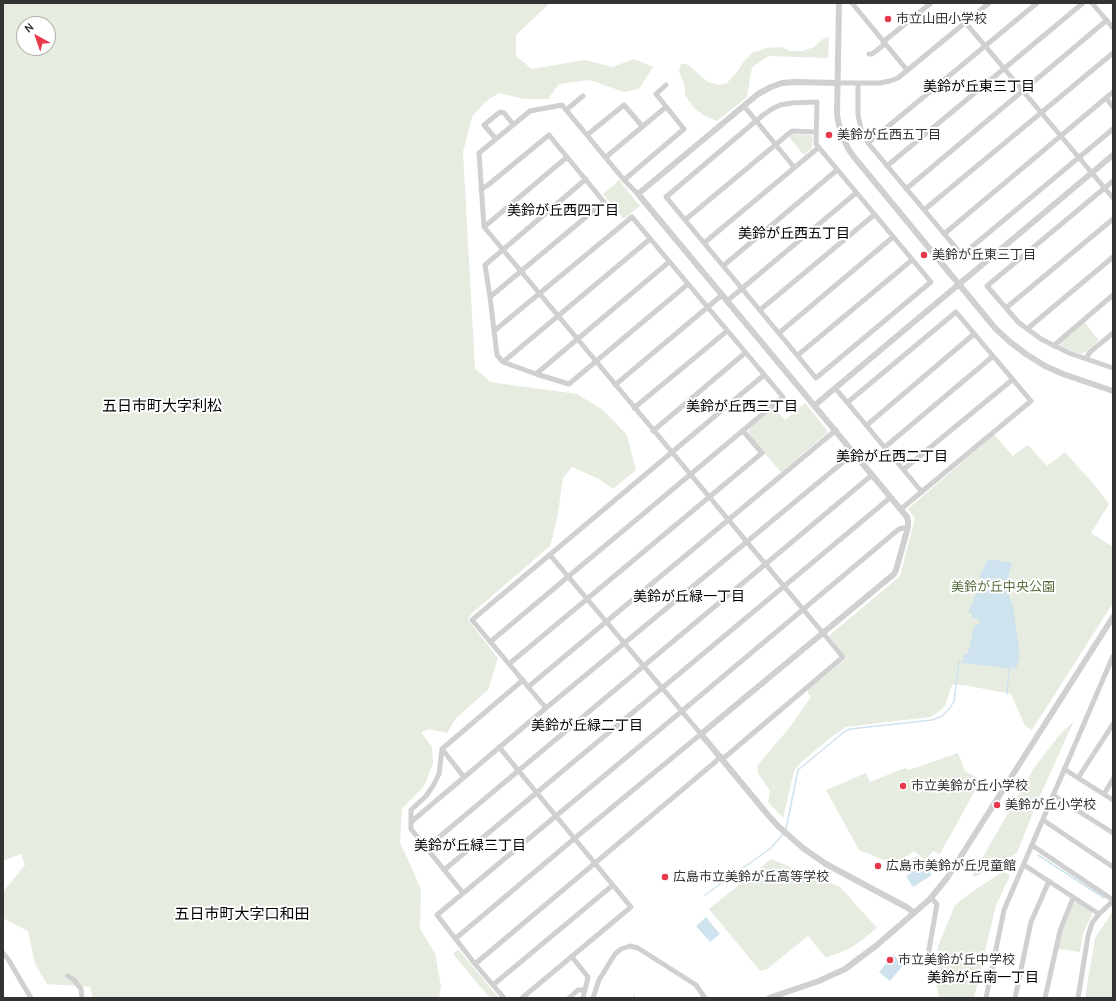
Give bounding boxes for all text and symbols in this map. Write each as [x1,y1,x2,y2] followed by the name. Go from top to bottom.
[896,11,987,27] place label: 市立山田小学校
[883,14,893,24] marker: 市立山田小学校
[16,16,56,56] north arrow
[21,20,36,35] text: N
[923,79,1035,95] district label: 美鈴が丘東三丁目
[837,127,941,143] place label: 美鈴が丘西五丁目
[824,130,834,140] marker: 美鈴が丘西五丁目
[507,203,619,219] district label: 美鈴が丘西四丁目
[738,226,850,242] district label: 美鈴が丘西五丁目
[932,247,1036,263] place label: 美鈴が丘東三丁目
[919,250,929,260] marker: 美鈴が丘東三丁目
[102,398,222,416] district label: 五日市町大字利松
[686,399,798,415] district label: 美鈴が丘西三丁目
[836,449,948,465] district label: 美鈴が丘西二丁目
[951,579,1055,595] park label: 美鈴が丘中央公園
[633,589,745,605] district label: 美鈴が丘緑一丁目
[531,718,643,734] district label: 美鈴が丘緑二丁目
[911,778,1028,794] place label: 市立美鈴が丘小学校
[898,781,908,791] marker: 市立美鈴が丘小学校
[1005,797,1096,813] place label: 美鈴が丘小学校
[992,800,1002,810] marker: 美鈴が丘小学校
[414,838,526,854] district label: 美鈴が丘緑三丁目
[886,858,1016,874] place label: 広島市美鈴が丘児童館
[873,861,883,871] marker: 広島市美鈴が丘児童館
[673,869,829,885] place label: 広島市立美鈴が丘高等学校
[660,872,670,882] marker: 広島市立美鈴が丘高等学校
[175,906,309,924] district label: 五日市町大字口和田
[898,952,1015,968] place label: 市立美鈴が丘中学校
[885,955,895,965] marker: 市立美鈴が丘中学校
[927,970,1039,986] district label: 美鈴が丘南一丁目

